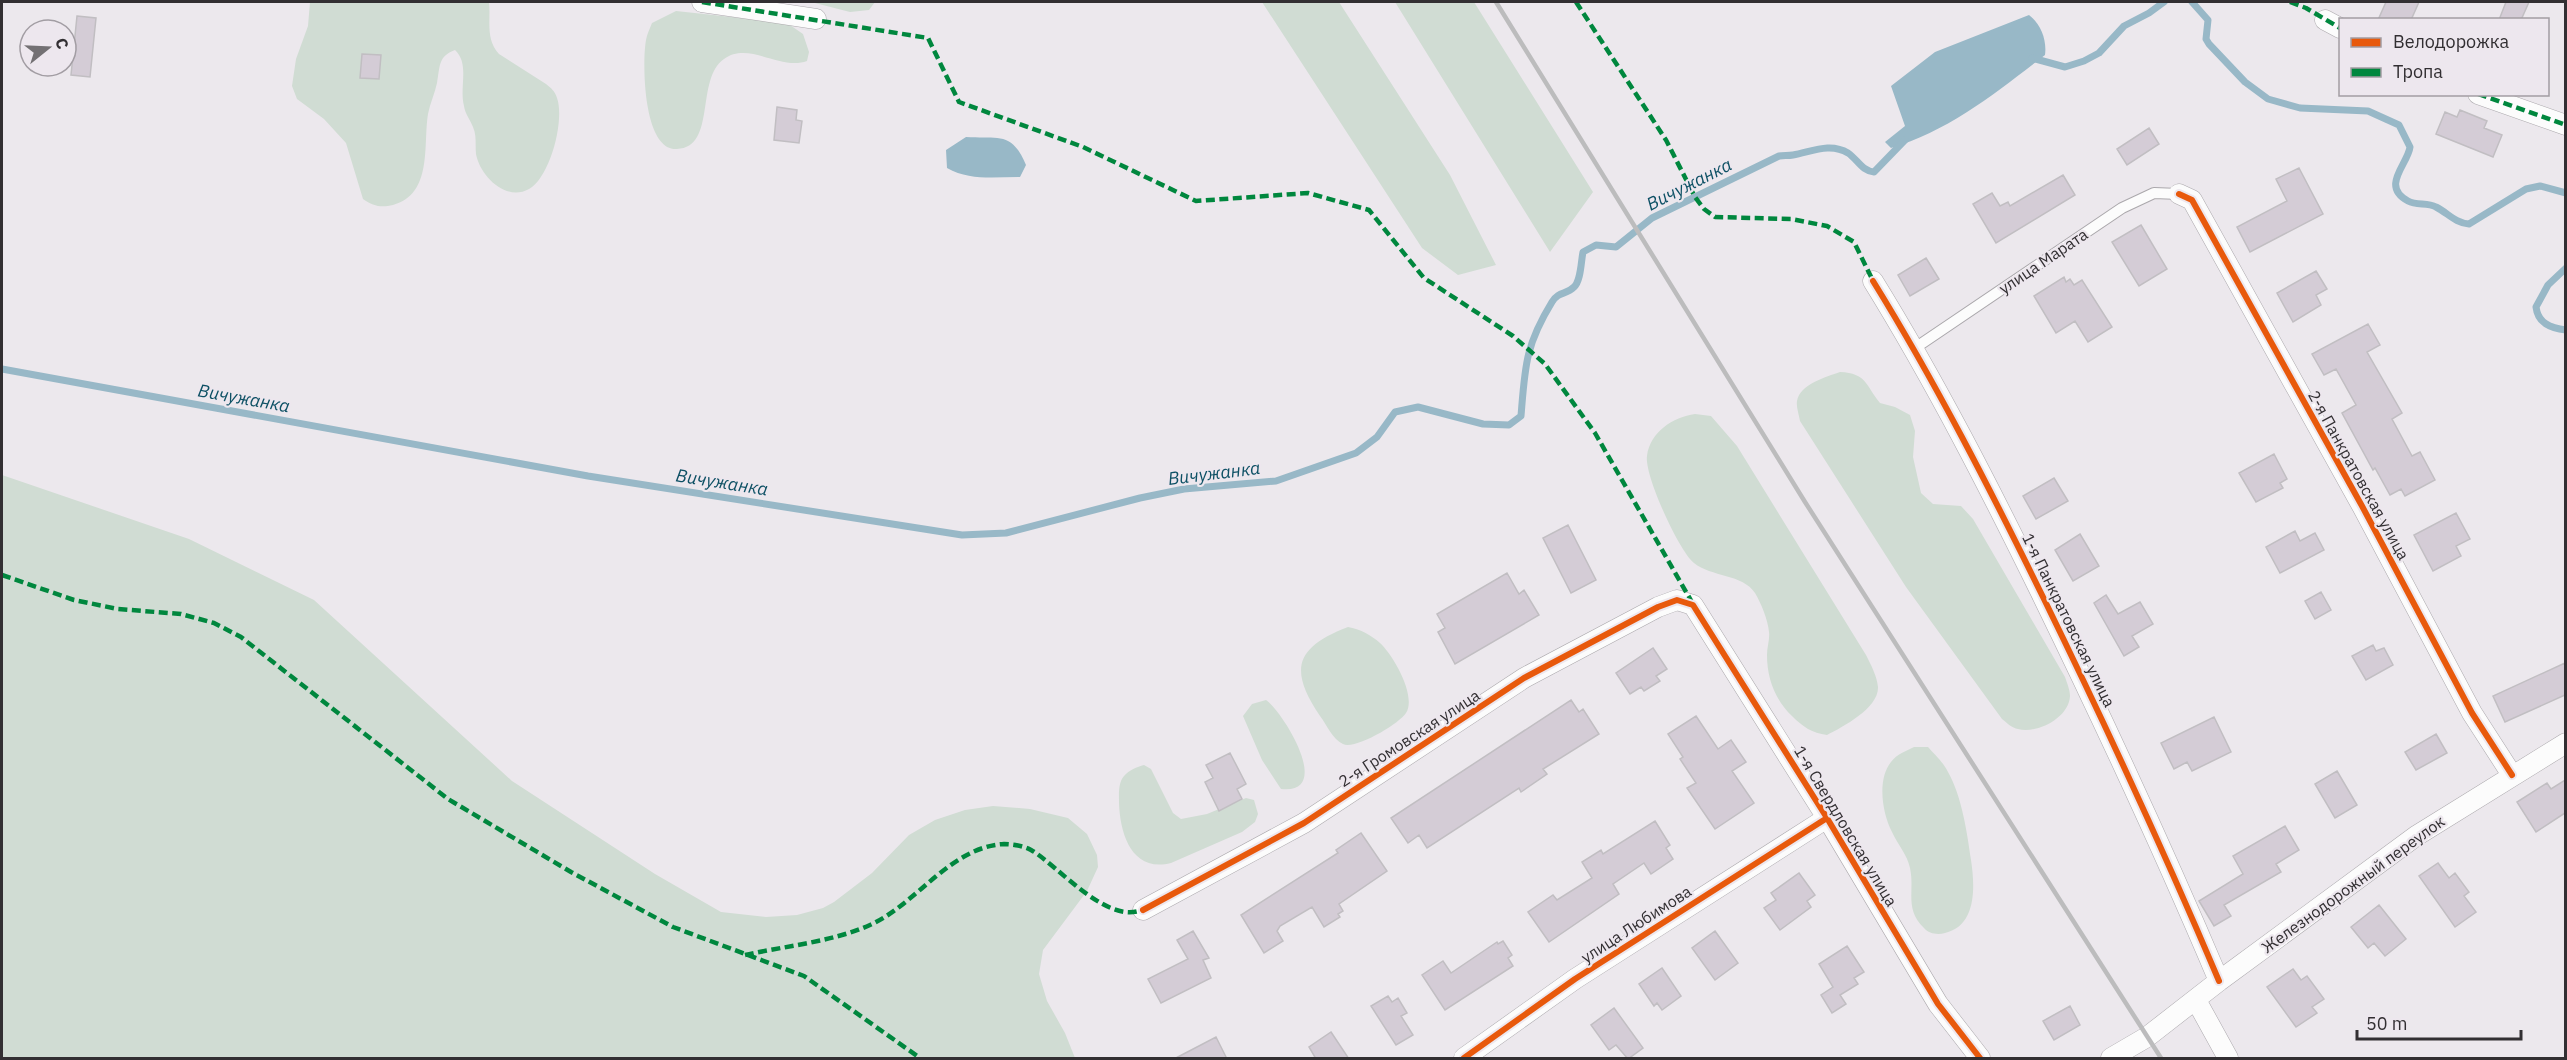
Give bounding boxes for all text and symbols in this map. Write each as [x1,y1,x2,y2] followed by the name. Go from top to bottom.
[18,18,78,78] north arrow
[2339,18,2549,96] legend
[2393,30,2509,53] text: Велодорожка
[51,35,73,51] text: С
[2393,60,2443,83] text: Тропа
[1642,153,1736,215] water label: Вичужанка
[1995,224,2092,298] street label: улица Марата
[196,379,292,417] water label: Вичужанка
[2304,387,2414,564] street label: 2-я Панкратовская улица
[1166,456,1262,490] water label: Вичужанка
[674,463,770,501] water label: Вичужанка
[2018,530,2120,711] street label: 1-я Панкратовская улица
[1335,685,1484,791] street label: 2-я Громовская улица
[1790,742,1902,910] street label: 1-я Свердловская улица
[2257,811,2449,957] street label: Железнодорожный переулок
[1577,881,1695,967] street label: улица Любимова
[2357,1003,2520,1041] scale bar
[2366,1012,2408,1035] text: 50 m

